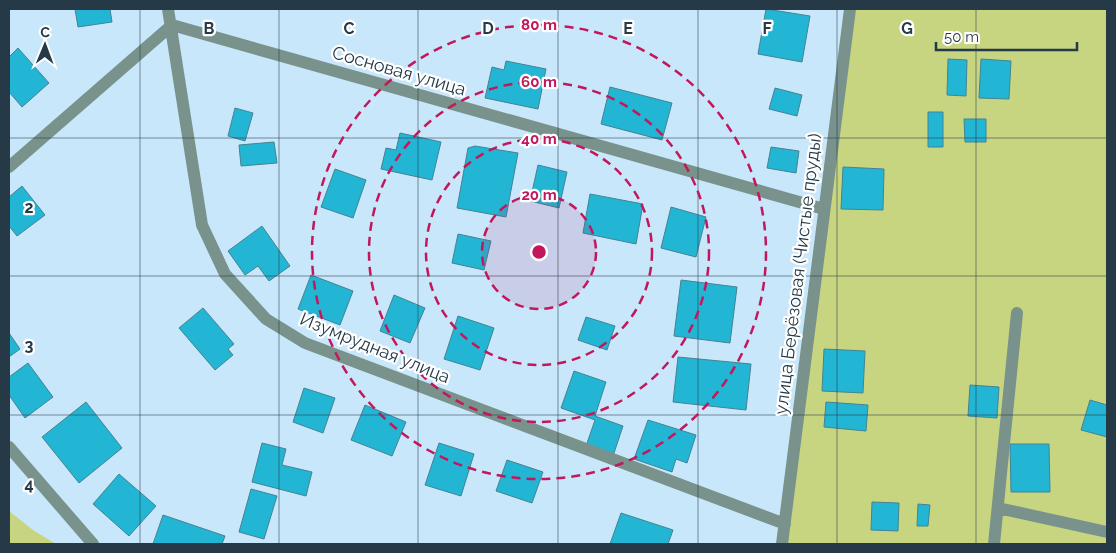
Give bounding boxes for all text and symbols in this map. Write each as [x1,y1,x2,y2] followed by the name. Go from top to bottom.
[521,16,557,34] text: 80 m
[204,19,215,38] text: B
[344,19,355,38] text: C
[482,19,494,38] text: D
[623,19,633,38] text: E
[762,19,772,38] text: F
[901,19,913,38] text: G
[20,20,70,70] north arrow
[936,20,1077,52] scale bar
[40,24,51,40] text: С
[944,28,979,46] text: 50 m
[330,41,468,100] street label: Сосновая улица
[521,73,557,91] text: 60 m
[521,130,557,148] text: 40 m
[770,132,825,416] street label: улица Берёзовая (Чистые пруды)
[521,186,557,204] text: 20 m
[24,198,34,217] text: 2
[530,243,548,261] centre of rings
[297,308,453,387] street label: Изумрудная улица
[25,336,34,355] text: 3
[24,475,34,494] text: 4

